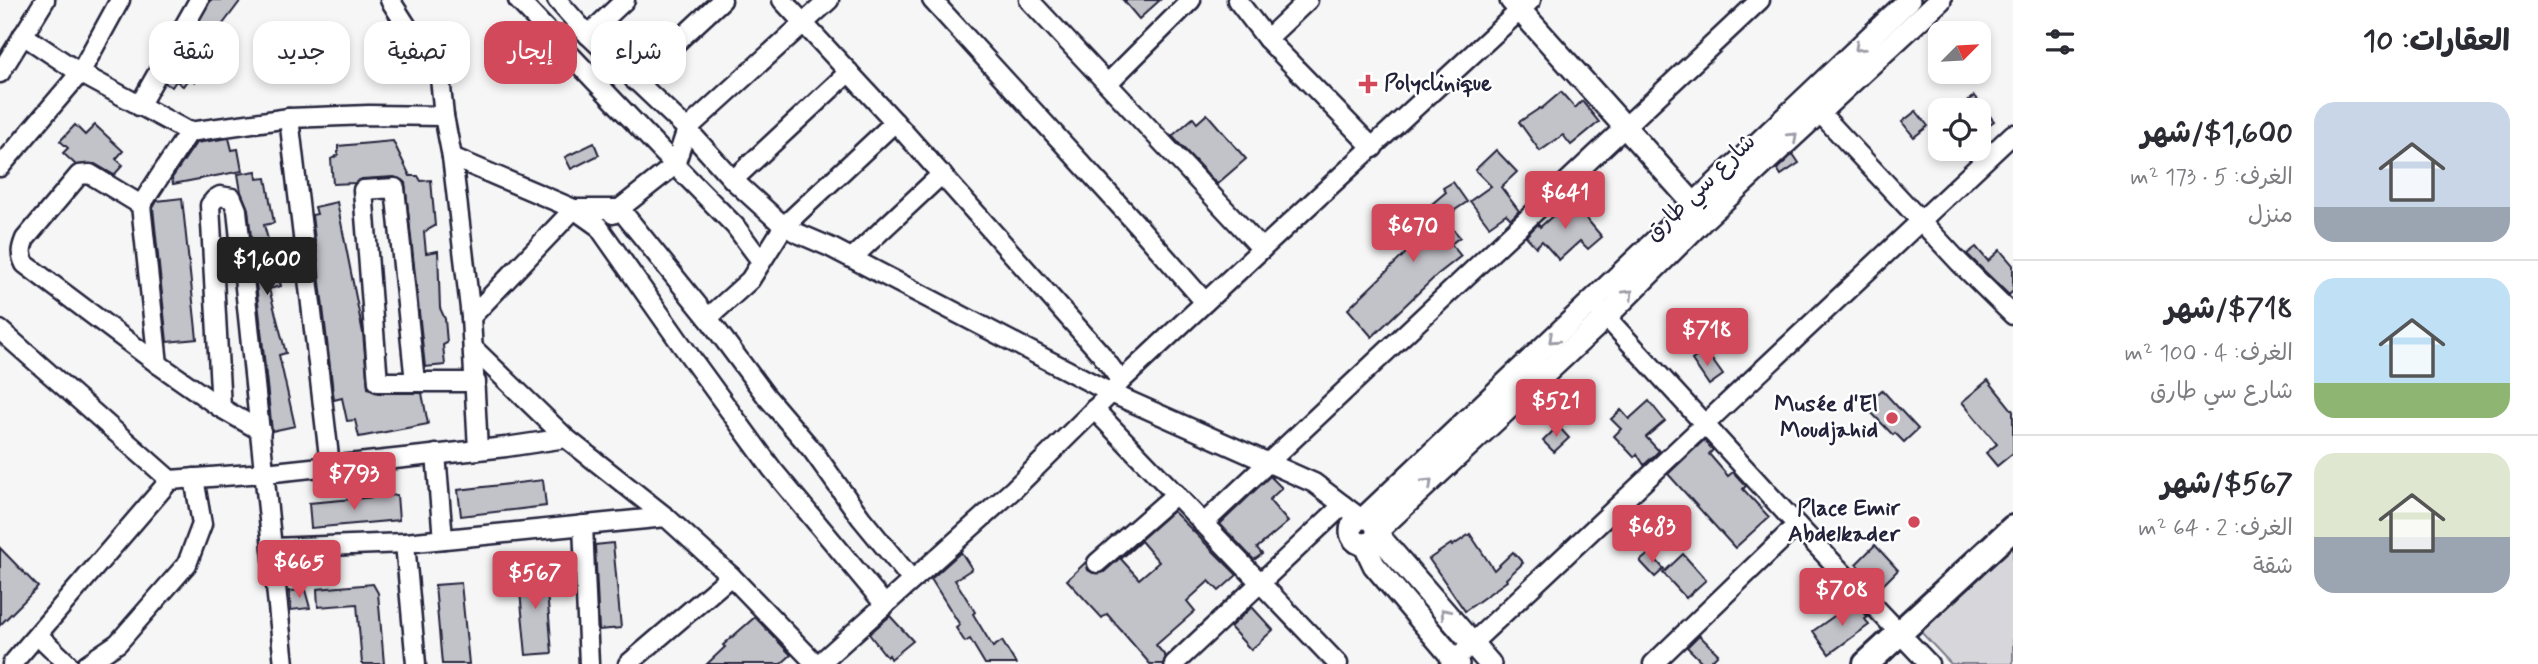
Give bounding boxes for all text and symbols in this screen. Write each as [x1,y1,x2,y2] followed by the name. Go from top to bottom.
[149,21,239,84] chip: شقة
[253,21,350,84] chip: جديد
[364,21,470,84] chip: تصفية
[484,21,577,84] chip: إيجار
[591,21,686,84] chip: شراء
[1928,21,1992,84] north arrow
[1928,21,1991,161] map controls
[2363,22,2510,61] text: العقارات: 10
[2041,23,2079,61] icon: filters
[1854,38,1867,51] one-way arrow
[1384,69,1492,99] place label: Polyclinique
[1358,74,1378,94] marker: Polyclinique
[1928,98,1991,161] button: locate
[2141,114,2293,153] text: $1,600/شهر
[1639,128,1766,251] street label: شارع سي طارق
[2370,130,2454,214] icon: home
[1785,132,1798,145] one-way arrow
[2130,163,2293,193] text: الغرف: 5 · 173 m²
[1524,172,1606,231] pin: $641
[1541,179,1589,209] text: $641
[2248,201,2293,231] text: منزل
[1372,204,1454,264] pin: $670
[1388,212,1438,242] text: $670
[210,238,324,297] pin: $1,600
[233,245,301,275] text: $1,600
[1621,289,1634,302] one-way arrow
[2165,290,2293,329] text: $718/شهر
[2370,306,2454,390] icon: home
[1666,308,1748,368] pin: $718
[1682,316,1732,346] text: $718
[1548,331,1561,343] one-way arrow
[2125,339,2293,369] text: الغرف: 4 · 100 m²
[2150,377,2293,407] text: شارع سي طارق
[1515,380,1597,439] pin: $521
[1532,387,1580,417] text: $521
[1774,390,1878,446] place label: Musée d'El Moudjahid
[1884,410,1900,426] marker: Musée d'El Moudjahid
[313,452,395,512] pin: $793
[329,460,379,490] text: $793
[2161,465,2293,504] text: $567/شهر
[1420,479,1433,492] one-way arrow
[2370,481,2454,565] icon: home
[1788,494,1901,550] place label: Place Emir Abdelkader
[1611,505,1693,565] pin: $683
[1628,513,1676,543] text: $683
[1906,514,1922,530] marker: Place Emir Abdelkader
[2138,514,2293,544] text: الغرف: 2 · 64 m²
[258,540,340,600] pin: $665
[274,548,324,578] text: $665
[494,552,576,611] pin: $567
[2253,552,2293,582] text: شقة
[509,559,561,589] text: $567
[1801,568,1883,628] pin: $708
[1815,576,1869,606] text: $708
[1441,609,1453,622] one-way arrow

